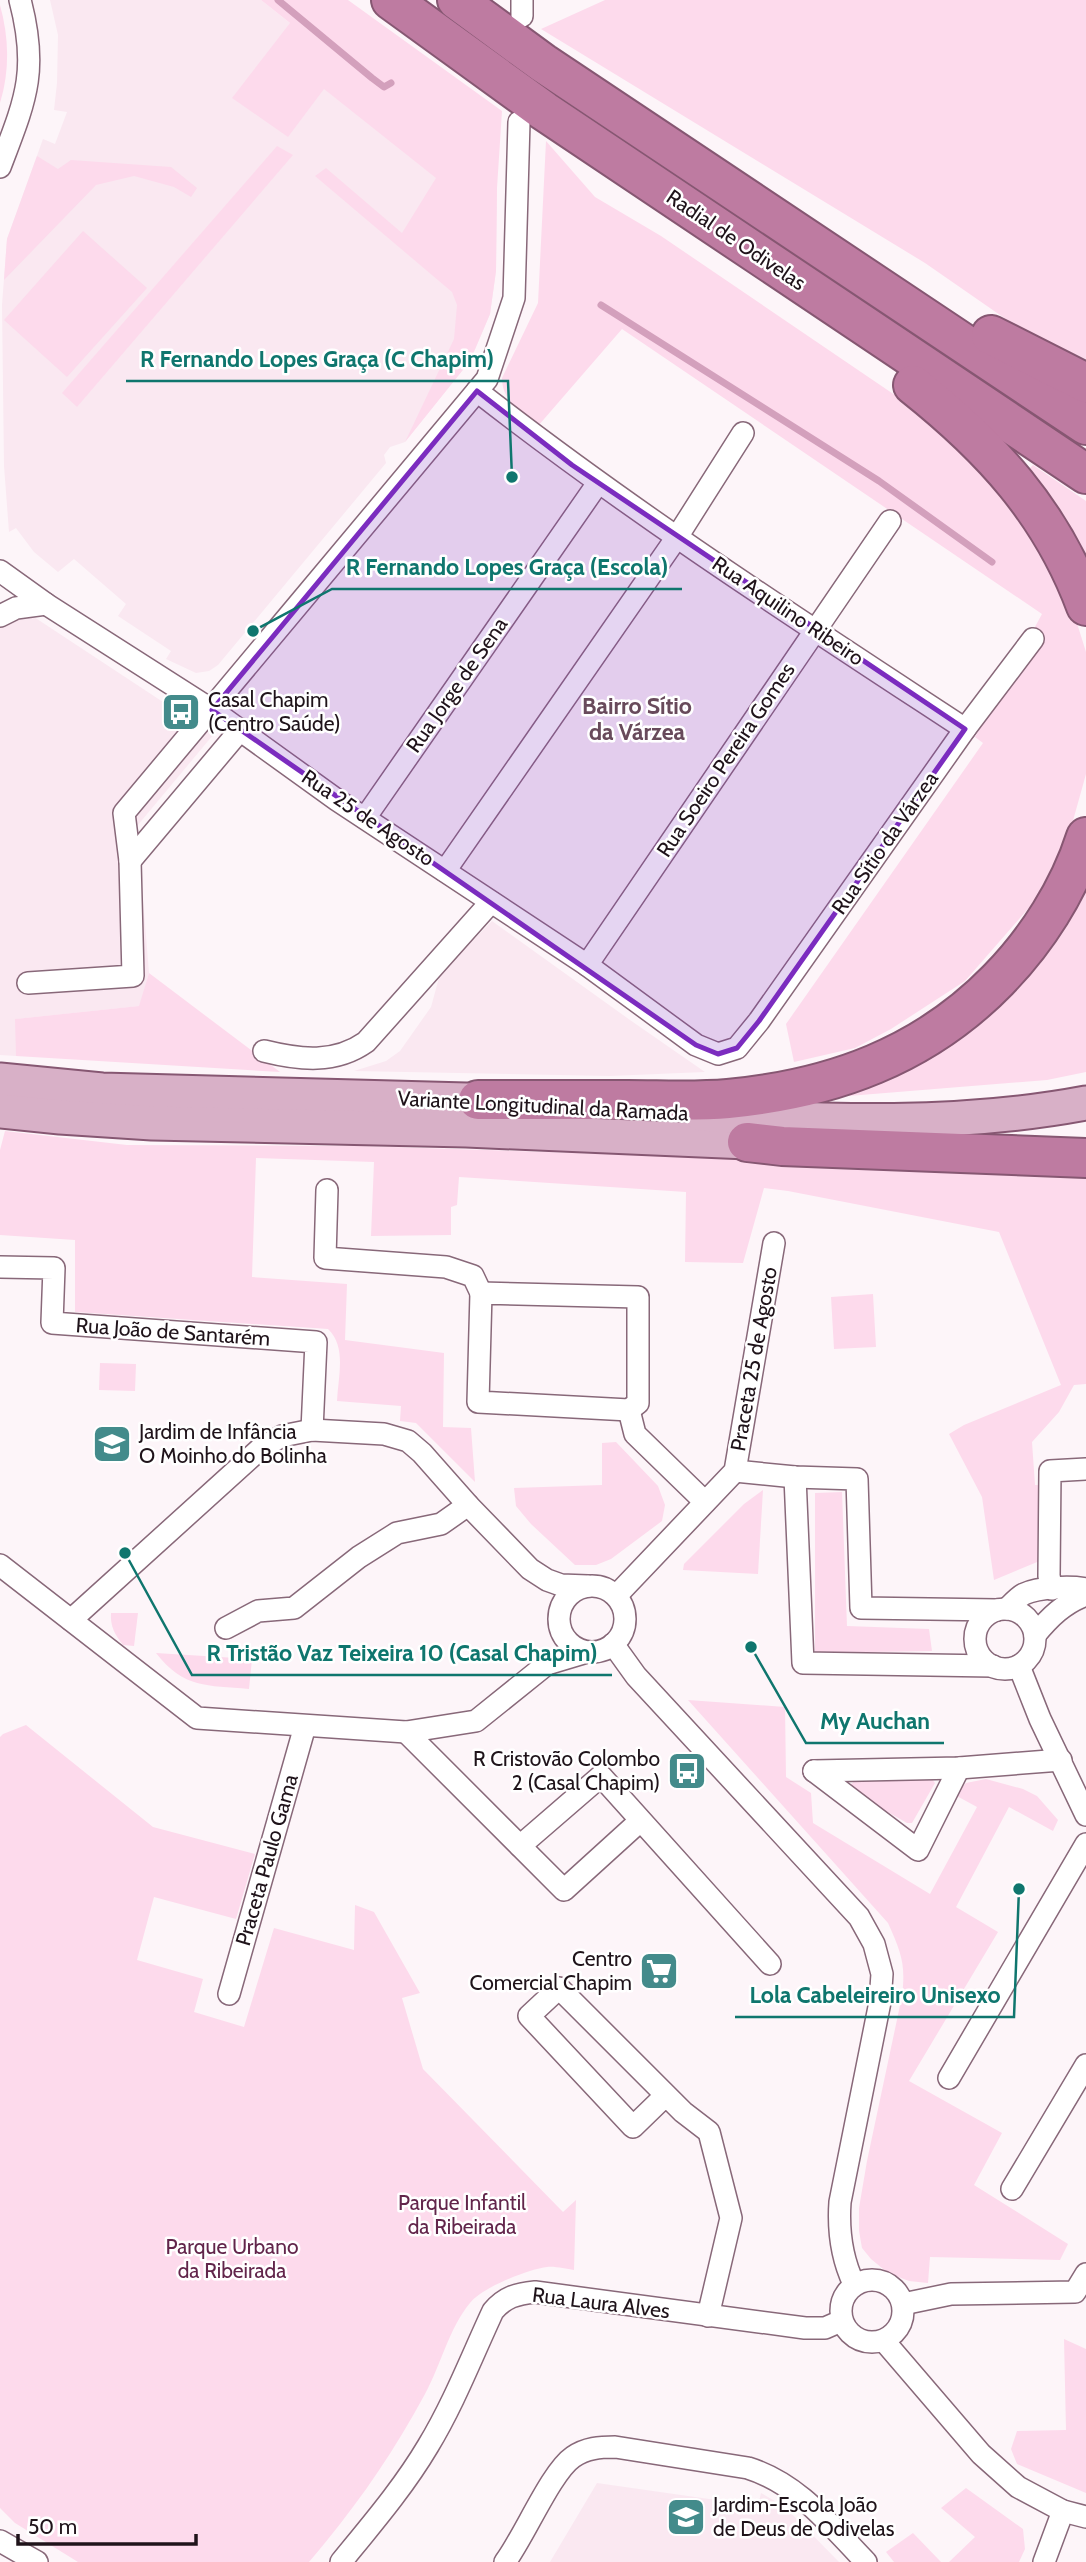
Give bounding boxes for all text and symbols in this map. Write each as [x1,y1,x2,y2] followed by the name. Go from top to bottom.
[662,184,811,296] street label: Radial de Odivelas
[126,337,508,381] callout: R Fernando Lopes Graça (C Chapim)
[140,345,494,373] text: R Fernando Lopes Graça (C Chapim)
[332,545,682,589] callout: R Fernando Lopes Graça (Escola)
[708,551,869,671] street label: Rua Aquilino Ribeiro
[346,553,668,581] text: R Fernando Lopes Graça (Escola)
[401,612,513,757] street label: Rua Jorge de Sena
[651,658,800,861] street label: Rua Soeiro Pereira Gomes
[208,687,340,736] place label: Casal Chapim (Centro Saúde)
[160,691,202,733] bus stop icon: Casal Chapim (Centro Saúde)
[582,692,692,746] district label: Bairro Sítio da Várzea
[297,764,439,871] street label: Rua 25 de Agosto
[826,767,943,919] street label: Rua Sítio da Várzea
[397,1085,689,1126] street label: Variante Longitudinal da Ramada
[725,1265,782,1453] street label: Praceta 25 de Agosto
[75,1312,271,1351] street label: Rua João de Santarém
[138,1419,327,1468] place label: Jardim de Infância O Moinho do Bolinha
[91,1423,133,1465] school or university icon: Jardim de Infância O Moinho do Bolinha
[192,1631,612,1675] callout: R Tristão Vaz Teixeira 10 (Casal Chapim)
[206,1639,598,1667] text: R Tristão Vaz Teixeira 10 (Casal Chapim)
[806,1699,944,1743] callout: My Auchan
[820,1707,930,1735] text: My Auchan
[473,1746,660,1795] place label: R Cristovão Colombo 2 (Casal Chapim)
[666,1750,708,1792] bus stop icon: R Cristovão Colombo 2 (Casal Chapim)
[230,1771,303,1948] street label: Praceta Paulo Gama
[470,1946,632,1995] place label: Centro Comercial Chapim
[638,1950,680,1992] supermarket icon: Centro Comercial Chapim
[735,1973,1014,2017] callout: Lola Cabeleireiro Unisexo
[749,1981,1001,2009] text: Lola Cabeleireiro Unisexo
[398,2190,526,2239] park label: Parque Infantil da Ribeirada
[166,2234,298,2283] park label: Parque Urbano da Ribeirada
[531,2282,672,2323] street label: Rua Laura Alves
[712,2492,895,2541] place label: Jardim-Escola João de Deus de Odivelas
[665,2496,707,2538] school or university icon: Jardim-Escola João de Deus de Odivelas
[18,2502,196,2546] scale bar
[28,2514,77,2539] text: 50 m

